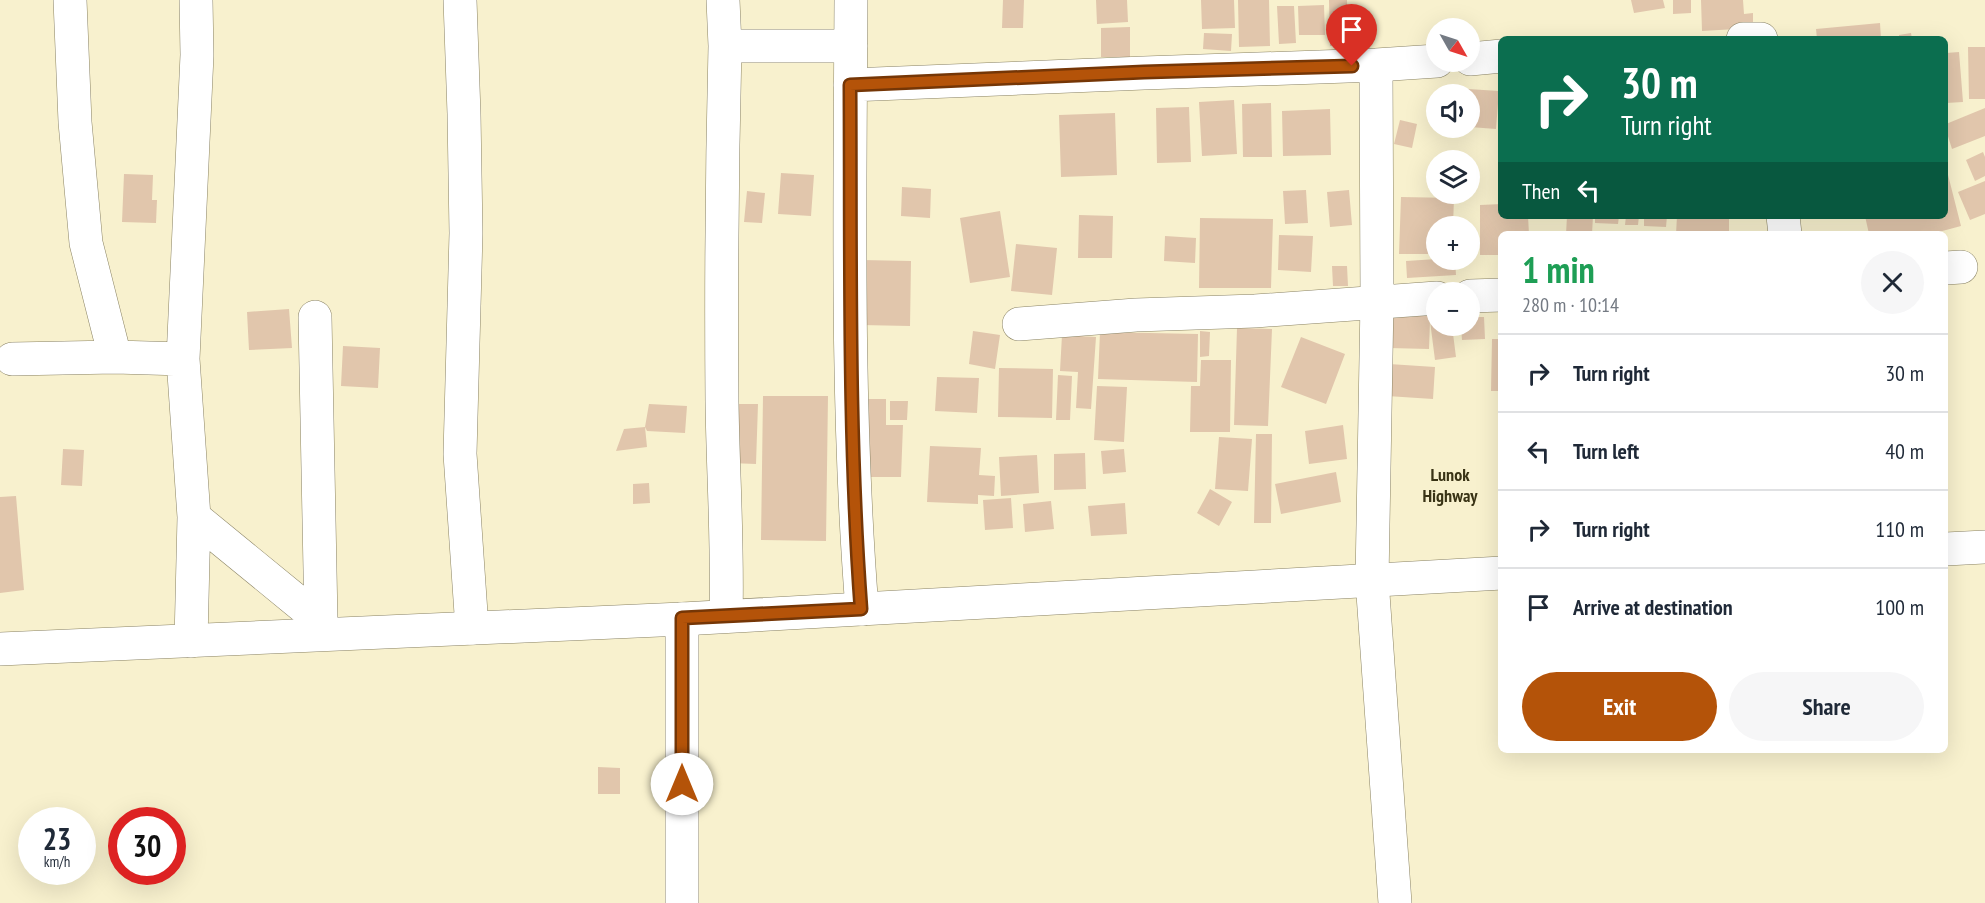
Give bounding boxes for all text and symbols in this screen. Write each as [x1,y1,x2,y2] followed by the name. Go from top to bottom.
[1326,4,1377,66] pin
[1335,13,1368,46] icon: arrive
[1426,18,1480,72] north arrow
[1426,18,1480,336] map controls
[1621,55,1698,110] text: 30 m
[1522,60,1600,138] icon: right
[1426,84,1480,138] button: sound
[1621,108,1712,142] text: Turn right
[1426,150,1480,204] button: layers
[1572,174,1605,207] icon: left
[1522,177,1560,205] text: Then
[1426,216,1480,270] button: +
[1522,246,1595,293] text: 1 min
[1861,251,1924,314] button: close
[1426,282,1480,336] button: −
[1522,292,1619,318] text: 280 m · 10:14
[1522,357,1555,390] icon: right
[1573,359,1650,387] text: Turn right
[1885,359,1924,387] text: 30 m
[1522,435,1555,468] icon: left
[1573,437,1639,465] text: Turn left
[1885,437,1924,465] text: 40 m
[1422,463,1478,507] district label: Lunok Highway
[1522,513,1555,546] icon: right
[1573,515,1650,543] text: Turn right
[1875,515,1924,543] text: 110 m
[1522,591,1555,624] icon: arrive
[1573,593,1733,621] text: Arrive at destination
[1875,593,1924,621] text: 100 m
[1522,672,1717,741] button: Exit
[1729,672,1924,741] button: Share
[650,752,714,816] position arrow
[108,807,186,885] speed limit sign: 30
[43,819,71,858] text: 23
[44,852,70,871] text: km/h

